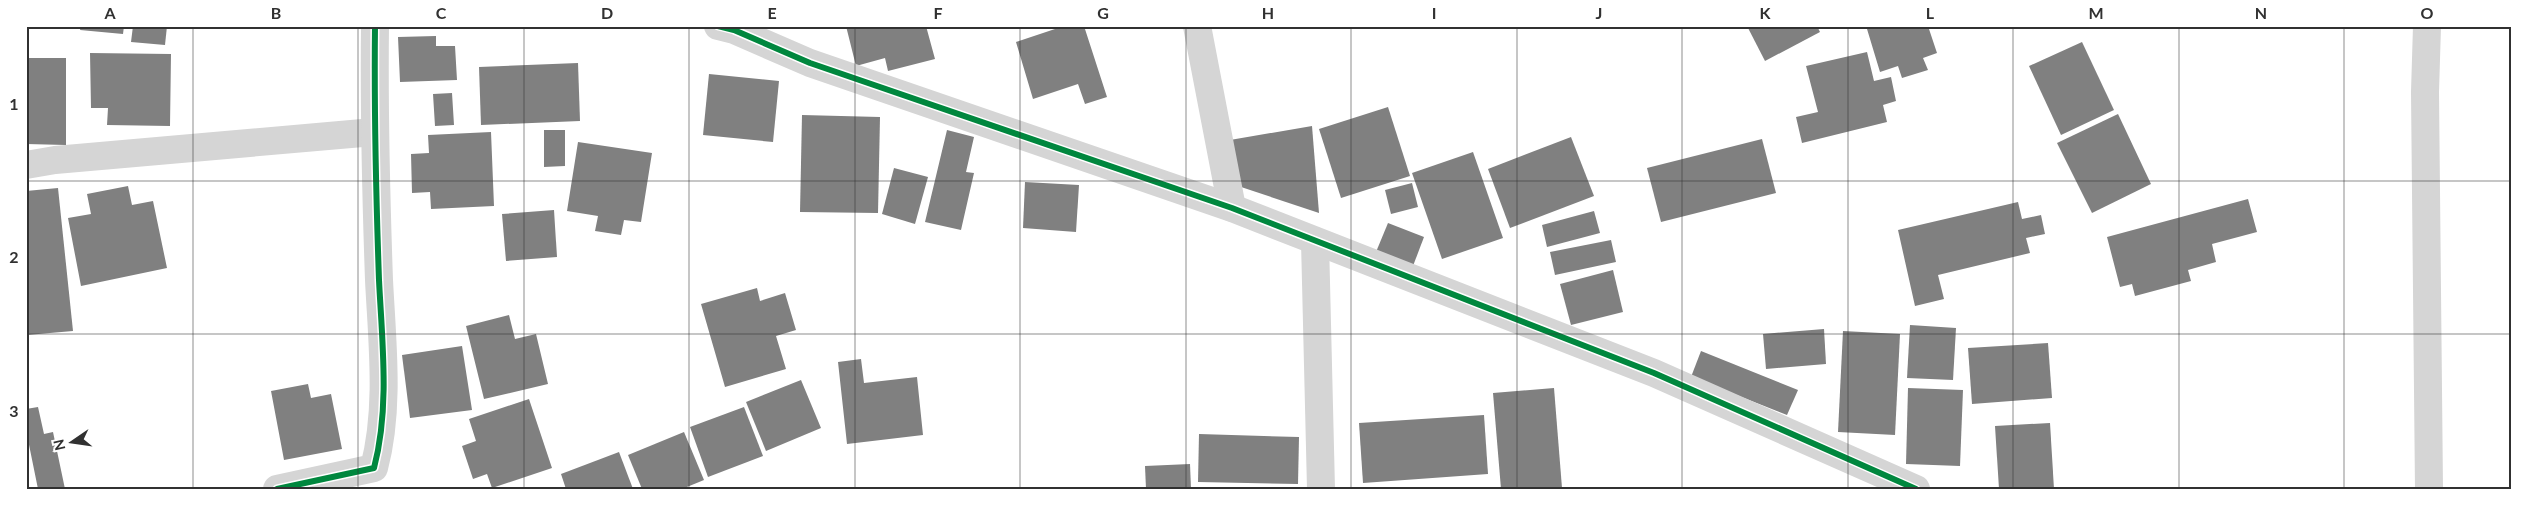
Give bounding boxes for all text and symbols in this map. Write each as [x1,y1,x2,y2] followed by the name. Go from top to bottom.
[103,3,116,22] text: A
[271,3,281,22] text: B
[436,3,447,22] text: C
[601,3,613,22] text: D
[767,3,777,22] text: E
[933,3,943,22] text: F
[1097,3,1109,22] text: G
[1262,3,1274,22] text: H
[1432,3,1436,22] text: I
[1596,3,1602,22] text: J
[1760,3,1772,22] text: K
[1926,3,1935,22] text: L
[2088,3,2104,22] text: M
[2255,3,2267,22] text: N
[2421,3,2434,22] text: O
[9,94,19,113] text: 1
[9,247,19,266] text: 2
[9,401,19,420] text: 3
[48,418,98,468] north arrow
[49,438,68,452] text: N

